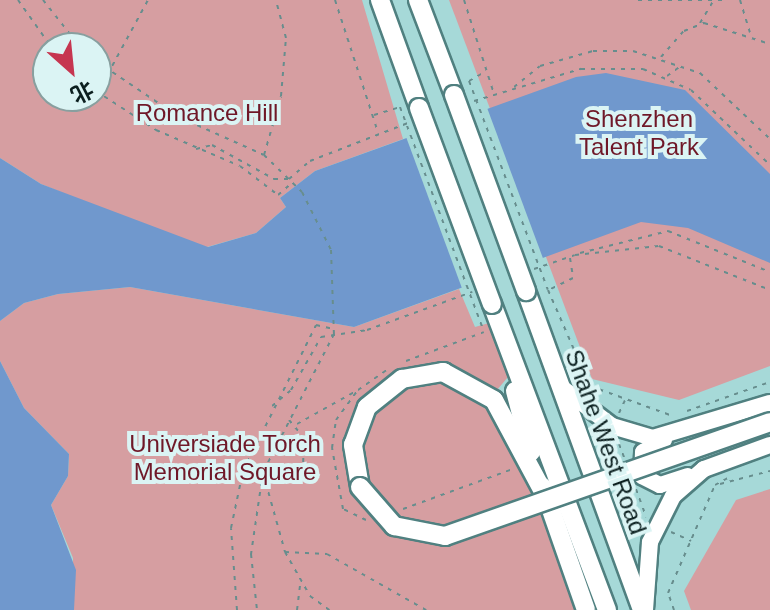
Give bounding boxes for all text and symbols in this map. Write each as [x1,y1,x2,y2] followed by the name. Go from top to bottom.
[32,32,112,112] north arrow
[67,76,98,108] text: 北
[136,99,278,127] park label: Romance Hill
[579,105,699,161] park label: Shenzhen Talent Park
[559,346,653,538] street label: Shahe West Road
[129,430,321,486] park label: Universiade Torch Memorial Square

